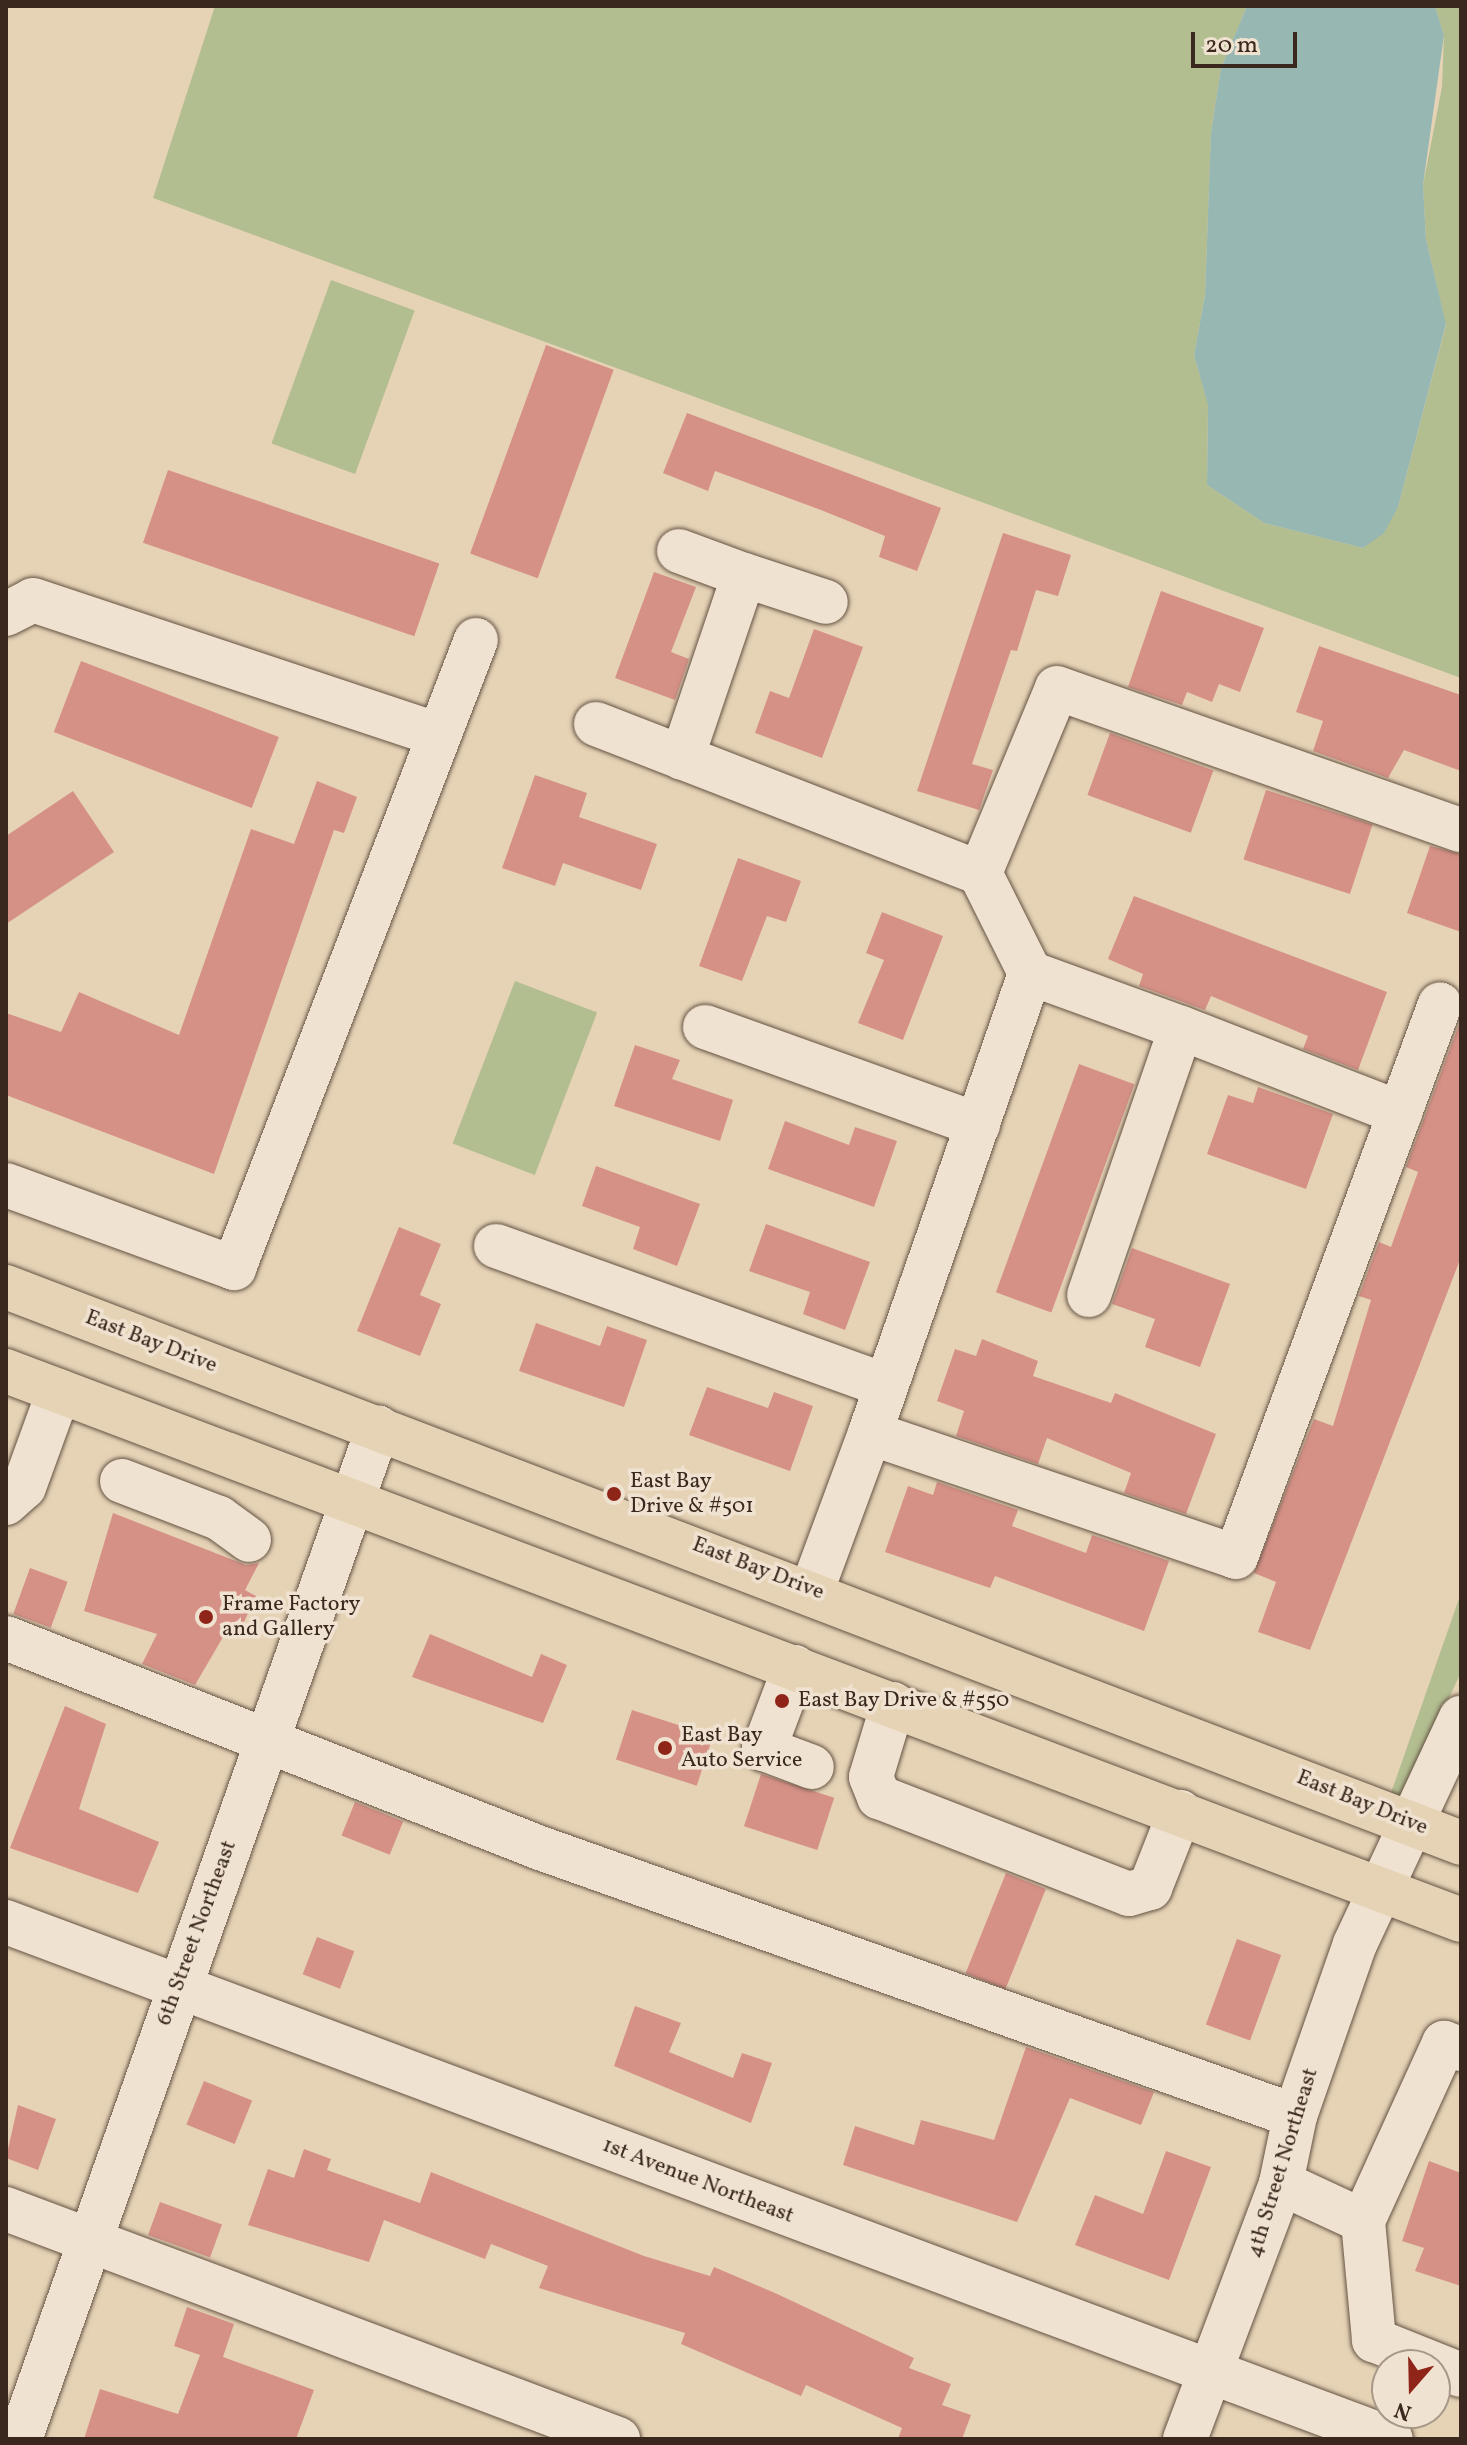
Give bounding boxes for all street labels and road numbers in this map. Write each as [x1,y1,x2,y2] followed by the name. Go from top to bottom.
[81,1305,221,1379] street label: East Bay Drive
[688,1532,828,1606] street label: East Bay Drive
[1292,1765,1432,1841] street label: East Bay Drive
[151,1837,243,2029] street label: 6th Street Northeast
[1242,2065,1324,2261] street label: 4th Street Northeast
[598,2132,798,2230] street label: 1st Avenue Northeast

